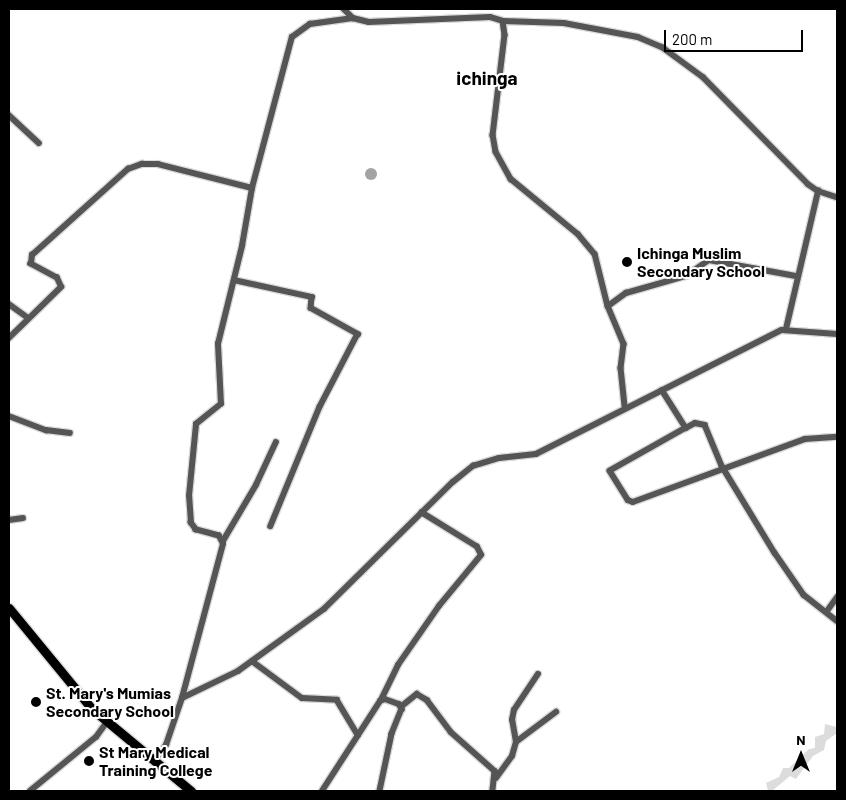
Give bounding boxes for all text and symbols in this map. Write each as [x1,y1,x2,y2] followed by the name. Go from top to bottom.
[666,20,805,52] scale bar
[672,30,712,48] text: 200 m
[456,67,518,89] district label: ichinga
[637,243,765,281] place label: Ichinga Muslim Secondary School
[621,256,633,268] marker: Ichinga Muslim Secondary School
[46,683,174,721] place label: St. Mary's Mumias Secondary School
[30,696,42,708] marker: St. Mary's Mumias Secondary School
[776,730,826,780] north arrow
[796,731,806,748] text: N
[99,742,212,780] place label: St Mary Medical Training College
[83,755,95,767] marker: St Mary Medical Training College

